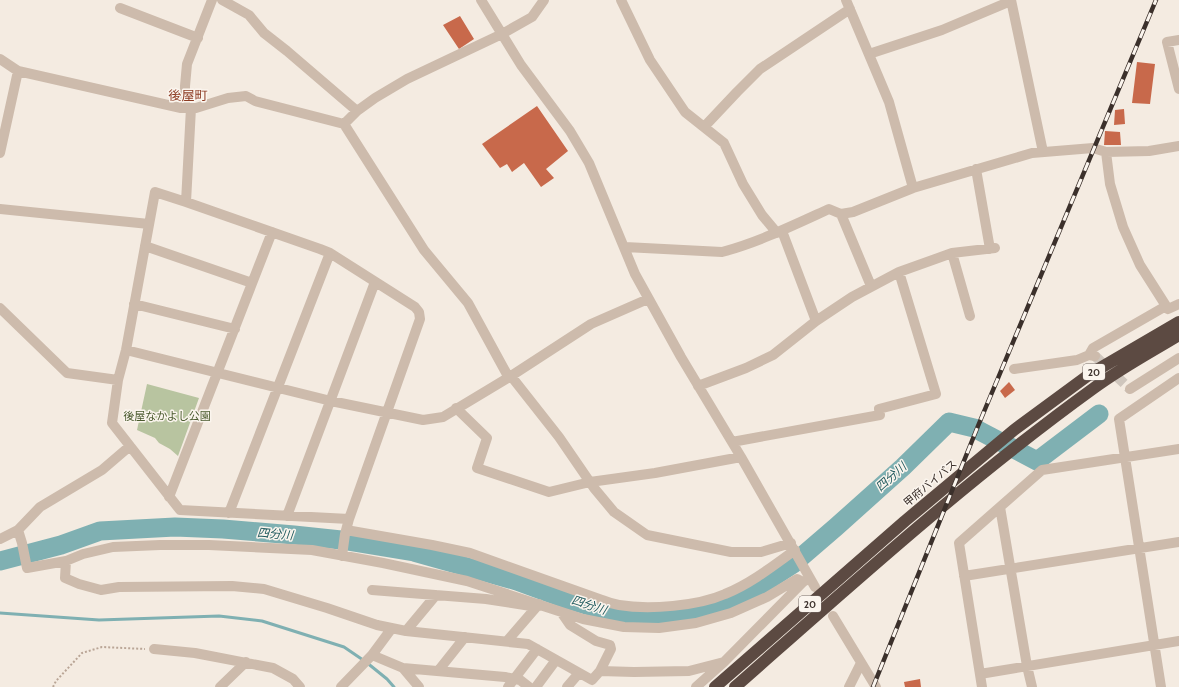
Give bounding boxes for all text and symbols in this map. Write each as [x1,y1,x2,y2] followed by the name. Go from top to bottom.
[168,87,208,103] district label: 後屋町
[1083,364,1105,380] road number: 20
[123,409,211,423] park label: 後屋なかよし公園
[900,456,960,510] street label: 甲府バイパス
[872,458,911,494] water label: 四分川
[256,524,296,543] water label: 四分川
[570,592,610,618] water label: 四分川
[799,596,821,612] road number: 20

